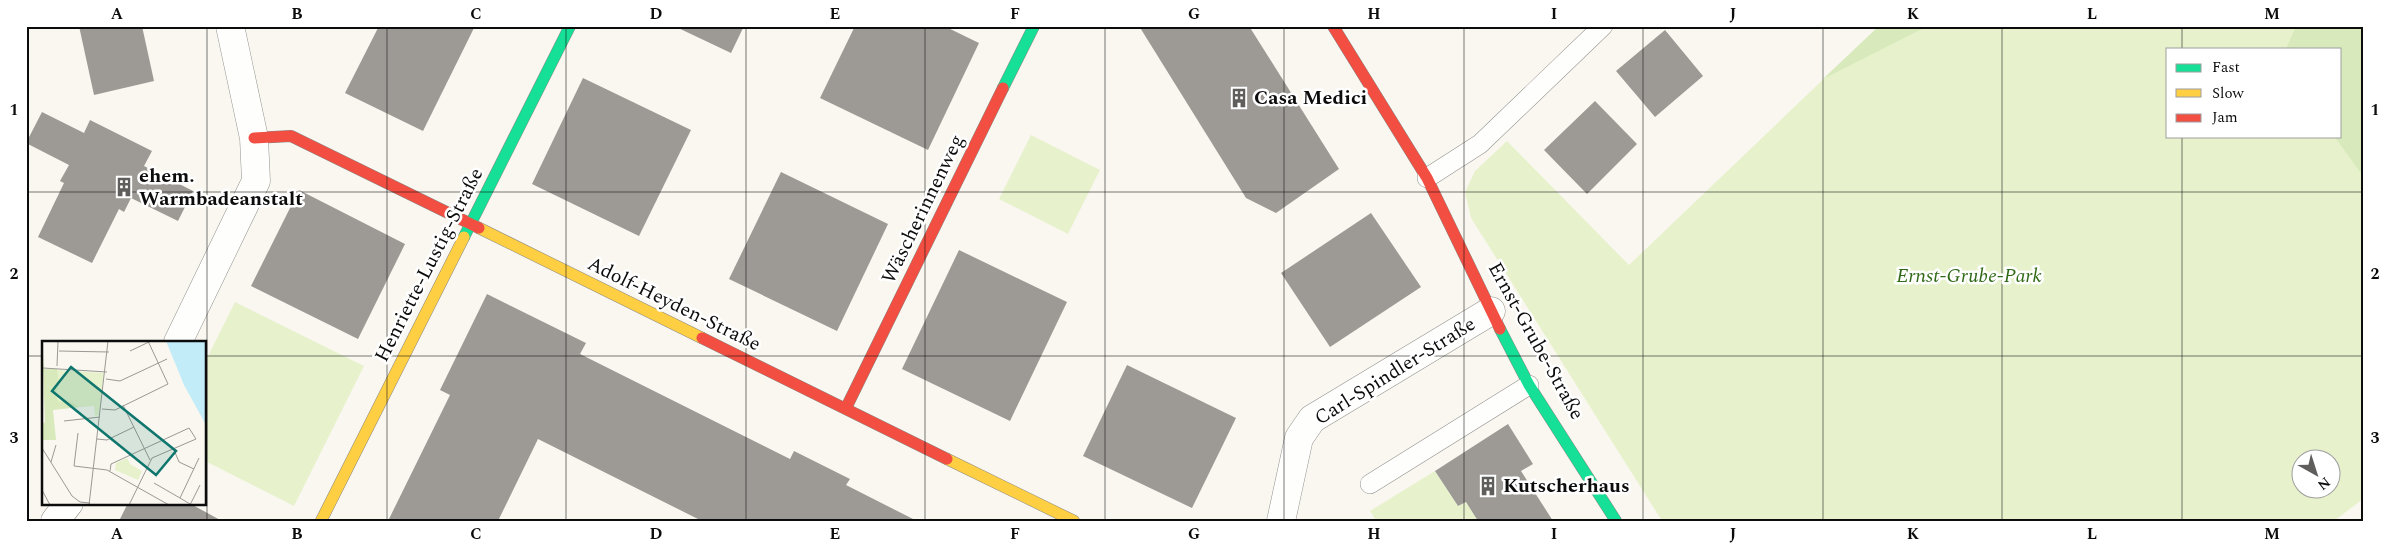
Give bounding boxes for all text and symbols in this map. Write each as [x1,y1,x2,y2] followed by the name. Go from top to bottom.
[111,2,124,26] text: A
[291,2,303,26] text: B
[470,2,482,26] text: C
[650,2,663,26] text: D
[830,2,840,26] text: E
[1010,2,1020,26] text: F
[1188,2,1200,26] text: G
[1367,2,1381,26] text: H
[1551,2,1557,26] text: I
[1730,2,1737,26] text: J
[1907,2,1920,26] text: K
[2087,2,2097,26] text: L
[2264,2,2280,26] text: M
[2166,48,2342,138] legend
[2212,56,2240,79] text: Fast
[2212,82,2244,105] text: Slow
[1254,83,1367,113] place label: Casa Medici
[1228,87,1250,109] building icon: Casa Medici
[10,98,18,122] text: 1
[2371,98,2379,122] text: 1
[2212,106,2238,129] text: Jam
[874,129,972,289] street label: Wäscherinnenweg
[139,161,303,214] place label: ehem. Warmbadeanstalt
[367,163,491,367] street label: Henriette-Lustig-Straße
[113,176,135,198] building icon: ehem. Warmbadeanstalt
[582,249,766,359] street label: Adolf-Heyden-Straße
[1480,257,1592,425] street label: Ernst-Grube-Straße
[1896,261,2043,291] park label: Ernst-Grube-Park
[10,262,19,286] text: 2
[2371,262,2380,286] text: 2
[1309,309,1481,433] street label: Carl-Spindler-Straße
[42,341,206,504] inset map
[10,426,19,450] text: 3
[2371,426,2380,450] text: 3
[2292,450,2342,500] north arrow
[1503,471,1630,501] place label: Kutscherhaus
[2313,472,2335,495] text: N
[1477,475,1499,497] building icon: Kutscherhaus
[111,522,124,546] text: A
[291,522,303,546] text: B
[470,522,482,546] text: C
[650,522,663,546] text: D
[830,522,840,546] text: E
[1010,522,1020,546] text: F
[1188,522,1200,546] text: G
[1367,522,1381,546] text: H
[1551,522,1557,546] text: I
[1730,522,1737,546] text: J
[1907,522,1920,546] text: K
[2087,522,2097,546] text: L
[2264,522,2280,546] text: M

